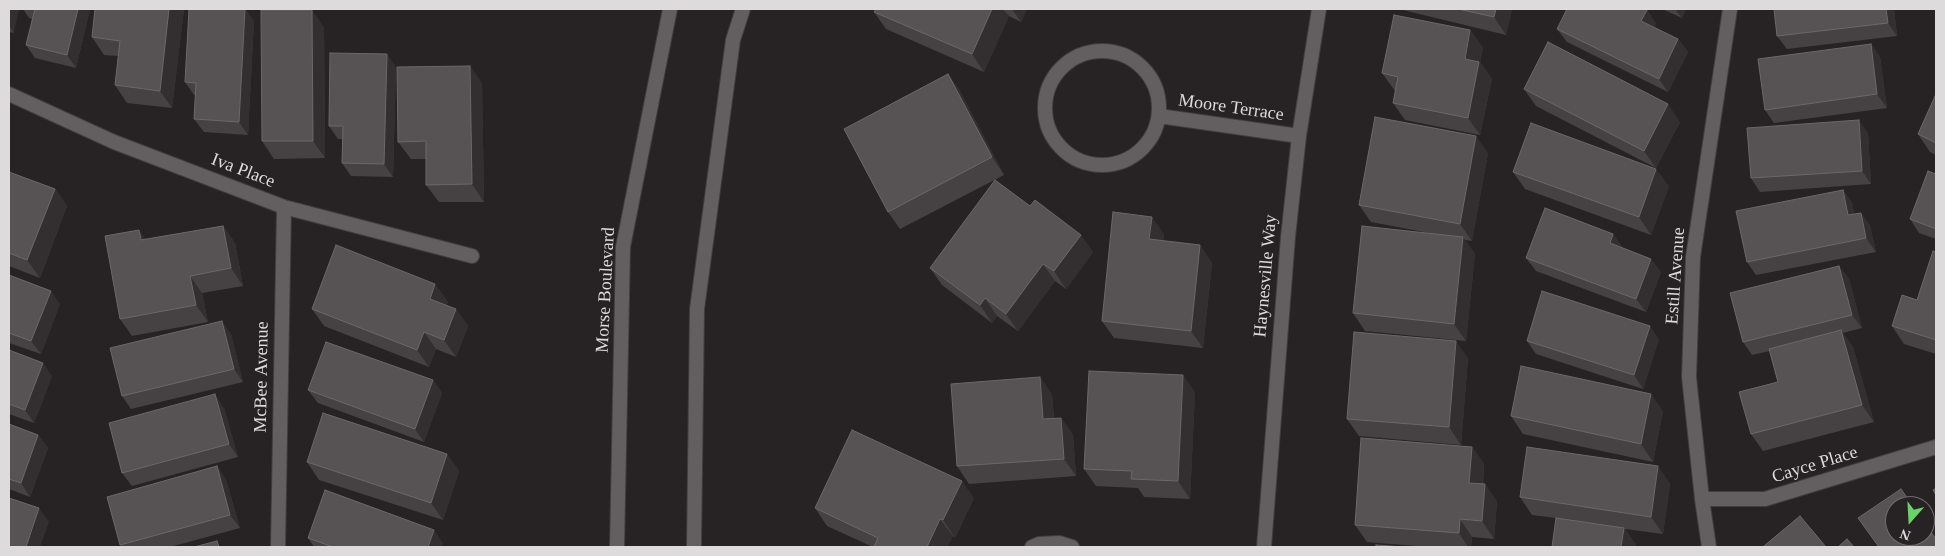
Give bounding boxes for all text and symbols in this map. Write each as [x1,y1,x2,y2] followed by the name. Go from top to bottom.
[1177,90,1285,126] street label: Moore Terrace
[208,149,278,193] street label: Iva Place
[1250,214,1282,338] street label: Haynesville Way
[592,227,620,353] street label: Morse Boulevard
[1662,227,1690,325] street label: Estill Avenue
[250,321,274,433] street label: McBee Avenue
[1770,442,1860,488] street label: Cayce Place
[1885,496,1935,546] north arrow
[1898,526,1913,543] text: N

